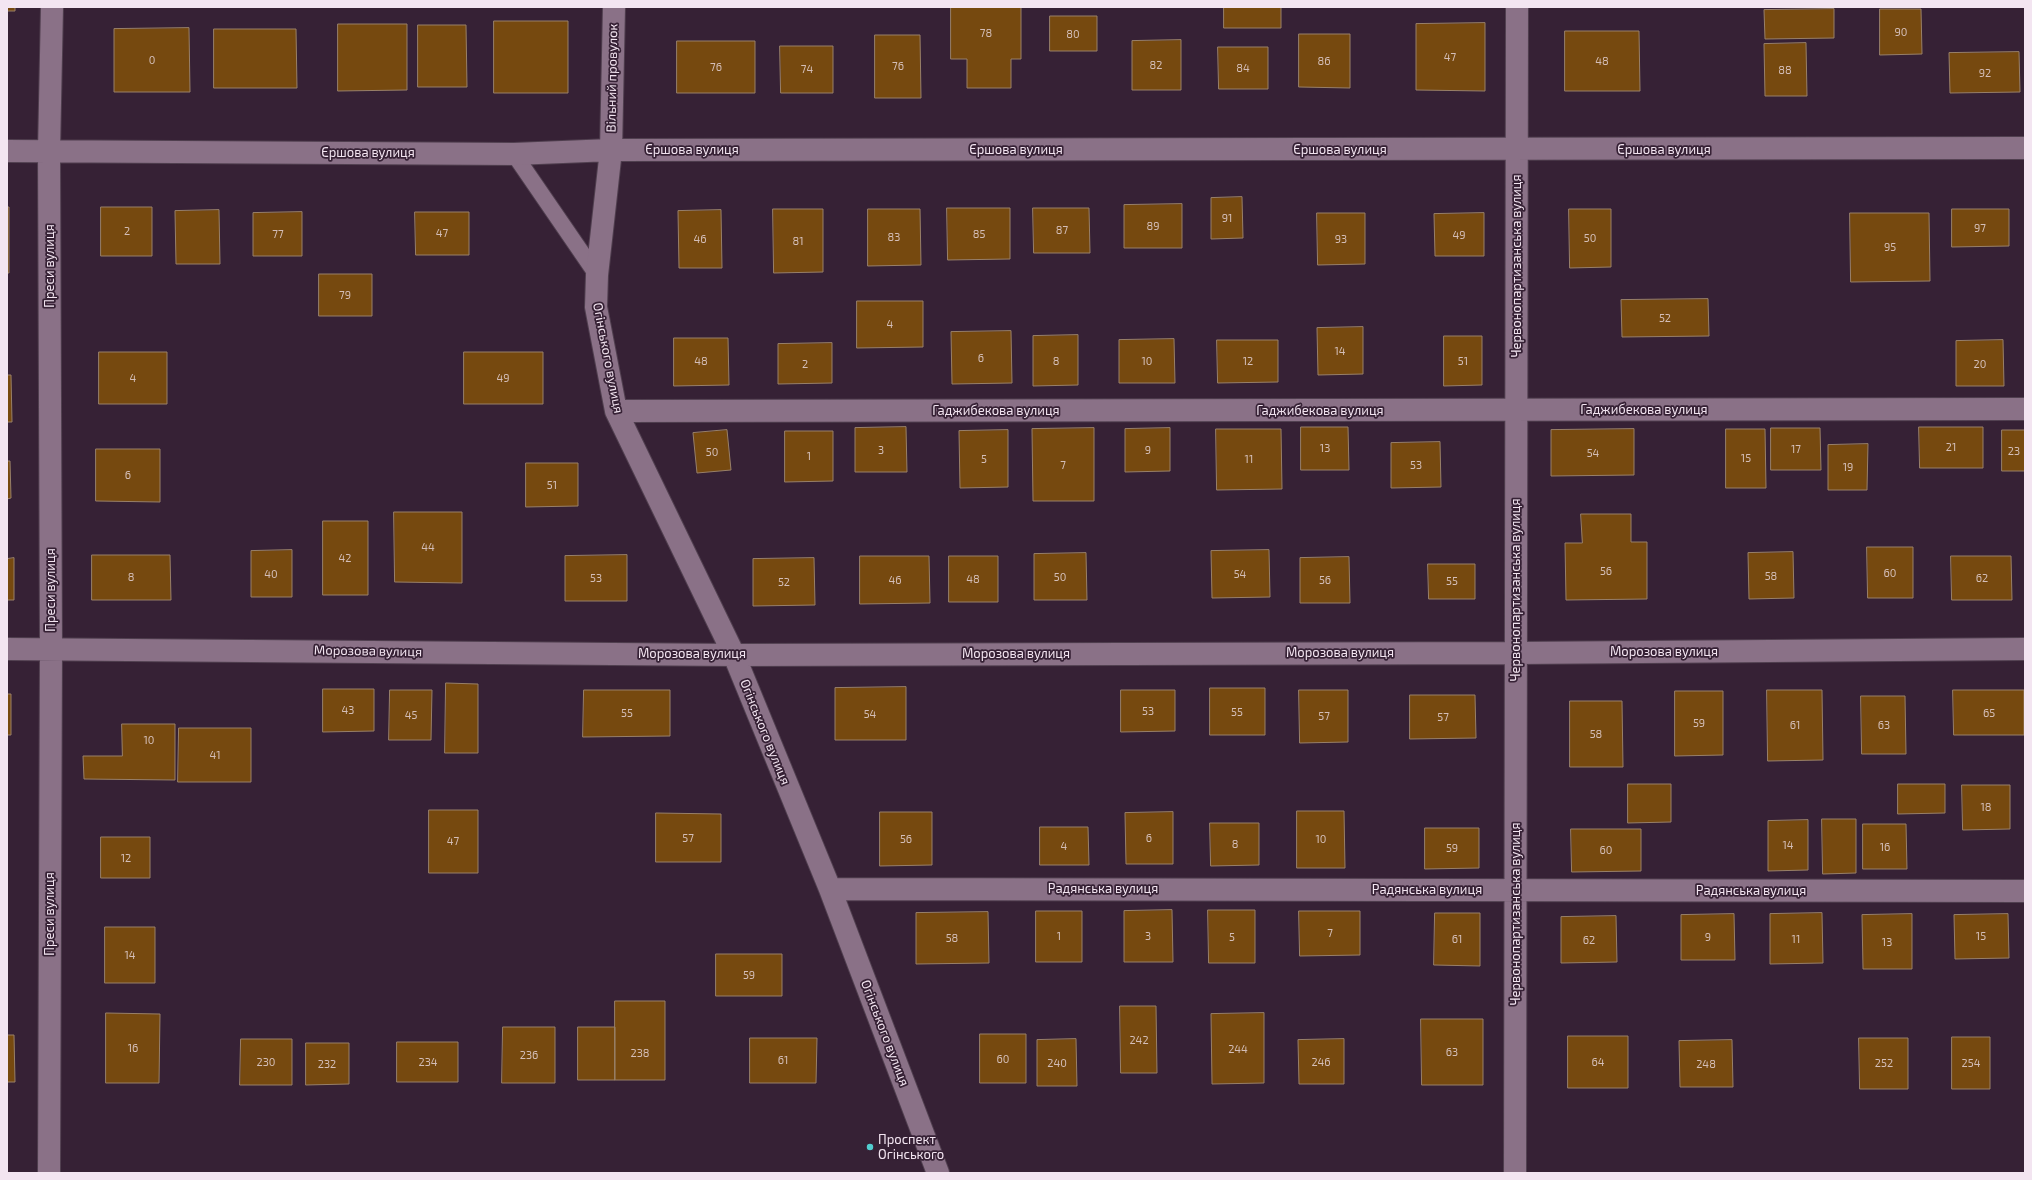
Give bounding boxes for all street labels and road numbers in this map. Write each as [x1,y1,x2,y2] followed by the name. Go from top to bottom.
[603,23,621,133] street label: Вільний провулок
[645,142,739,158] street label: Єршова вулиця
[969,142,1063,158] street label: Єршова вулиця
[1293,142,1387,158] street label: Єршова вулиця
[1617,142,1711,158] street label: Єршова вулиця
[321,145,415,161] street label: Єршова вулиця
[1509,174,1525,358] street label: Червонопартизанська вулиця
[42,224,58,308] street label: Преси вулиця
[590,301,626,415] street label: Огінського вулиця
[1580,402,1708,418] street label: Гаджибекова вулиця
[932,403,1060,419] street label: Гаджибекова вулиця
[1256,403,1384,419] street label: Гаджибекова вулиця
[1508,498,1524,682] street label: Червонопартизанська вулиця
[43,548,59,632] street label: Преси вулиця
[314,642,422,660] street label: Морозова вулиця
[1610,644,1718,660] street label: Морозова вулиця
[1286,645,1394,661] street label: Морозова вулиця
[638,646,746,662] street label: Морозова вулиця
[962,646,1070,662] street label: Морозова вулиця
[737,677,793,787] street label: Огінського вулиця
[1508,822,1524,1006] street label: Червонопартизанська вулиця
[42,872,58,956] street label: Преси вулиця
[1048,881,1158,897] street label: Радянська вулиця
[1372,882,1482,898] street label: Радянська вулиця
[1696,883,1806,899] street label: Радянська вулиця
[858,978,912,1088] street label: Огінського вулиця

